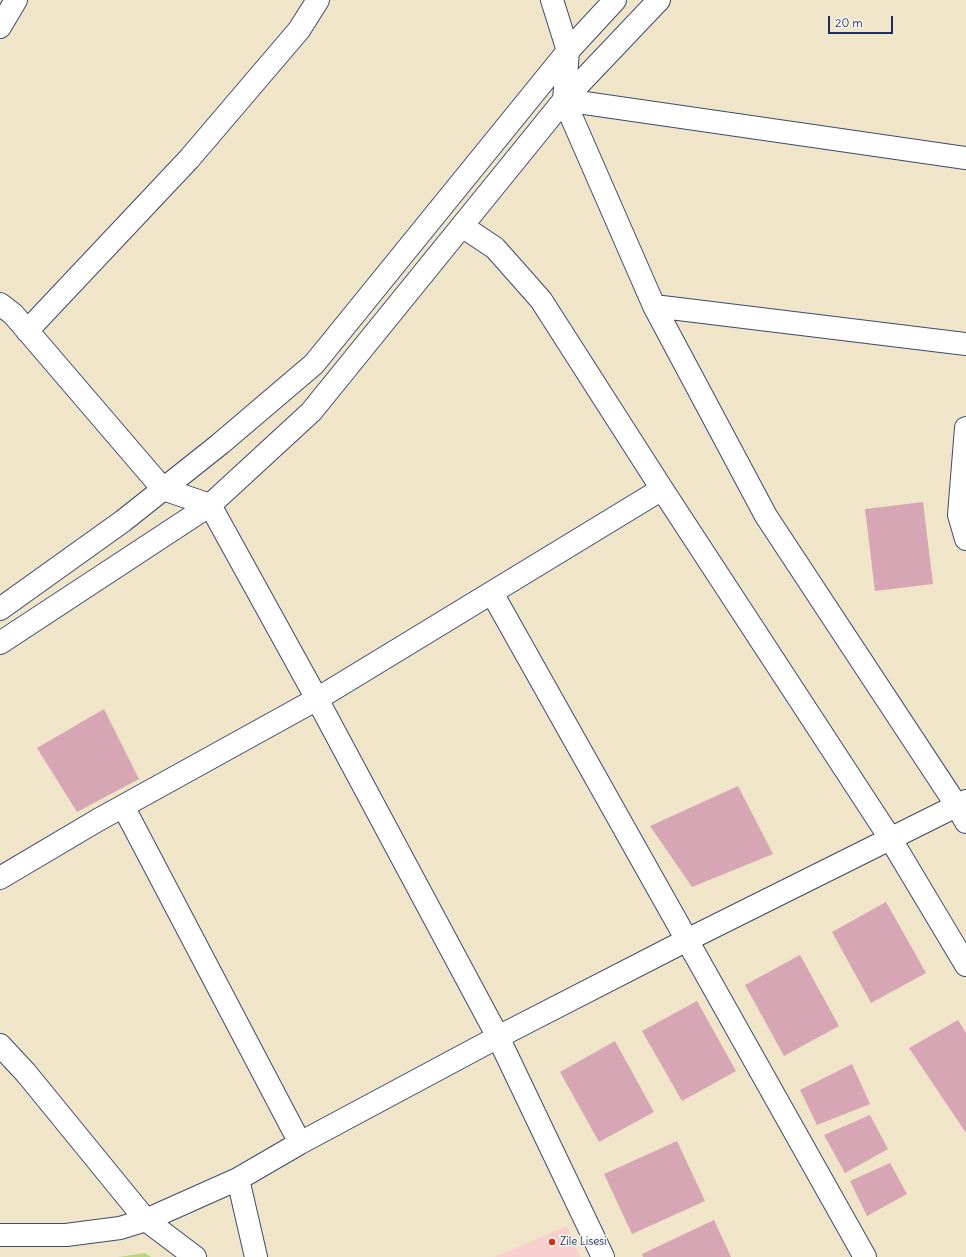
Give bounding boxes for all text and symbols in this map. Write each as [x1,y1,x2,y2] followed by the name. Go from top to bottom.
[830,8,895,34] scale bar
[835,15,863,30] text: 20 m
[560,1235,607,1249] place label: Zile Lisesi
[547,1237,557,1247] marker: Zile Lisesi

